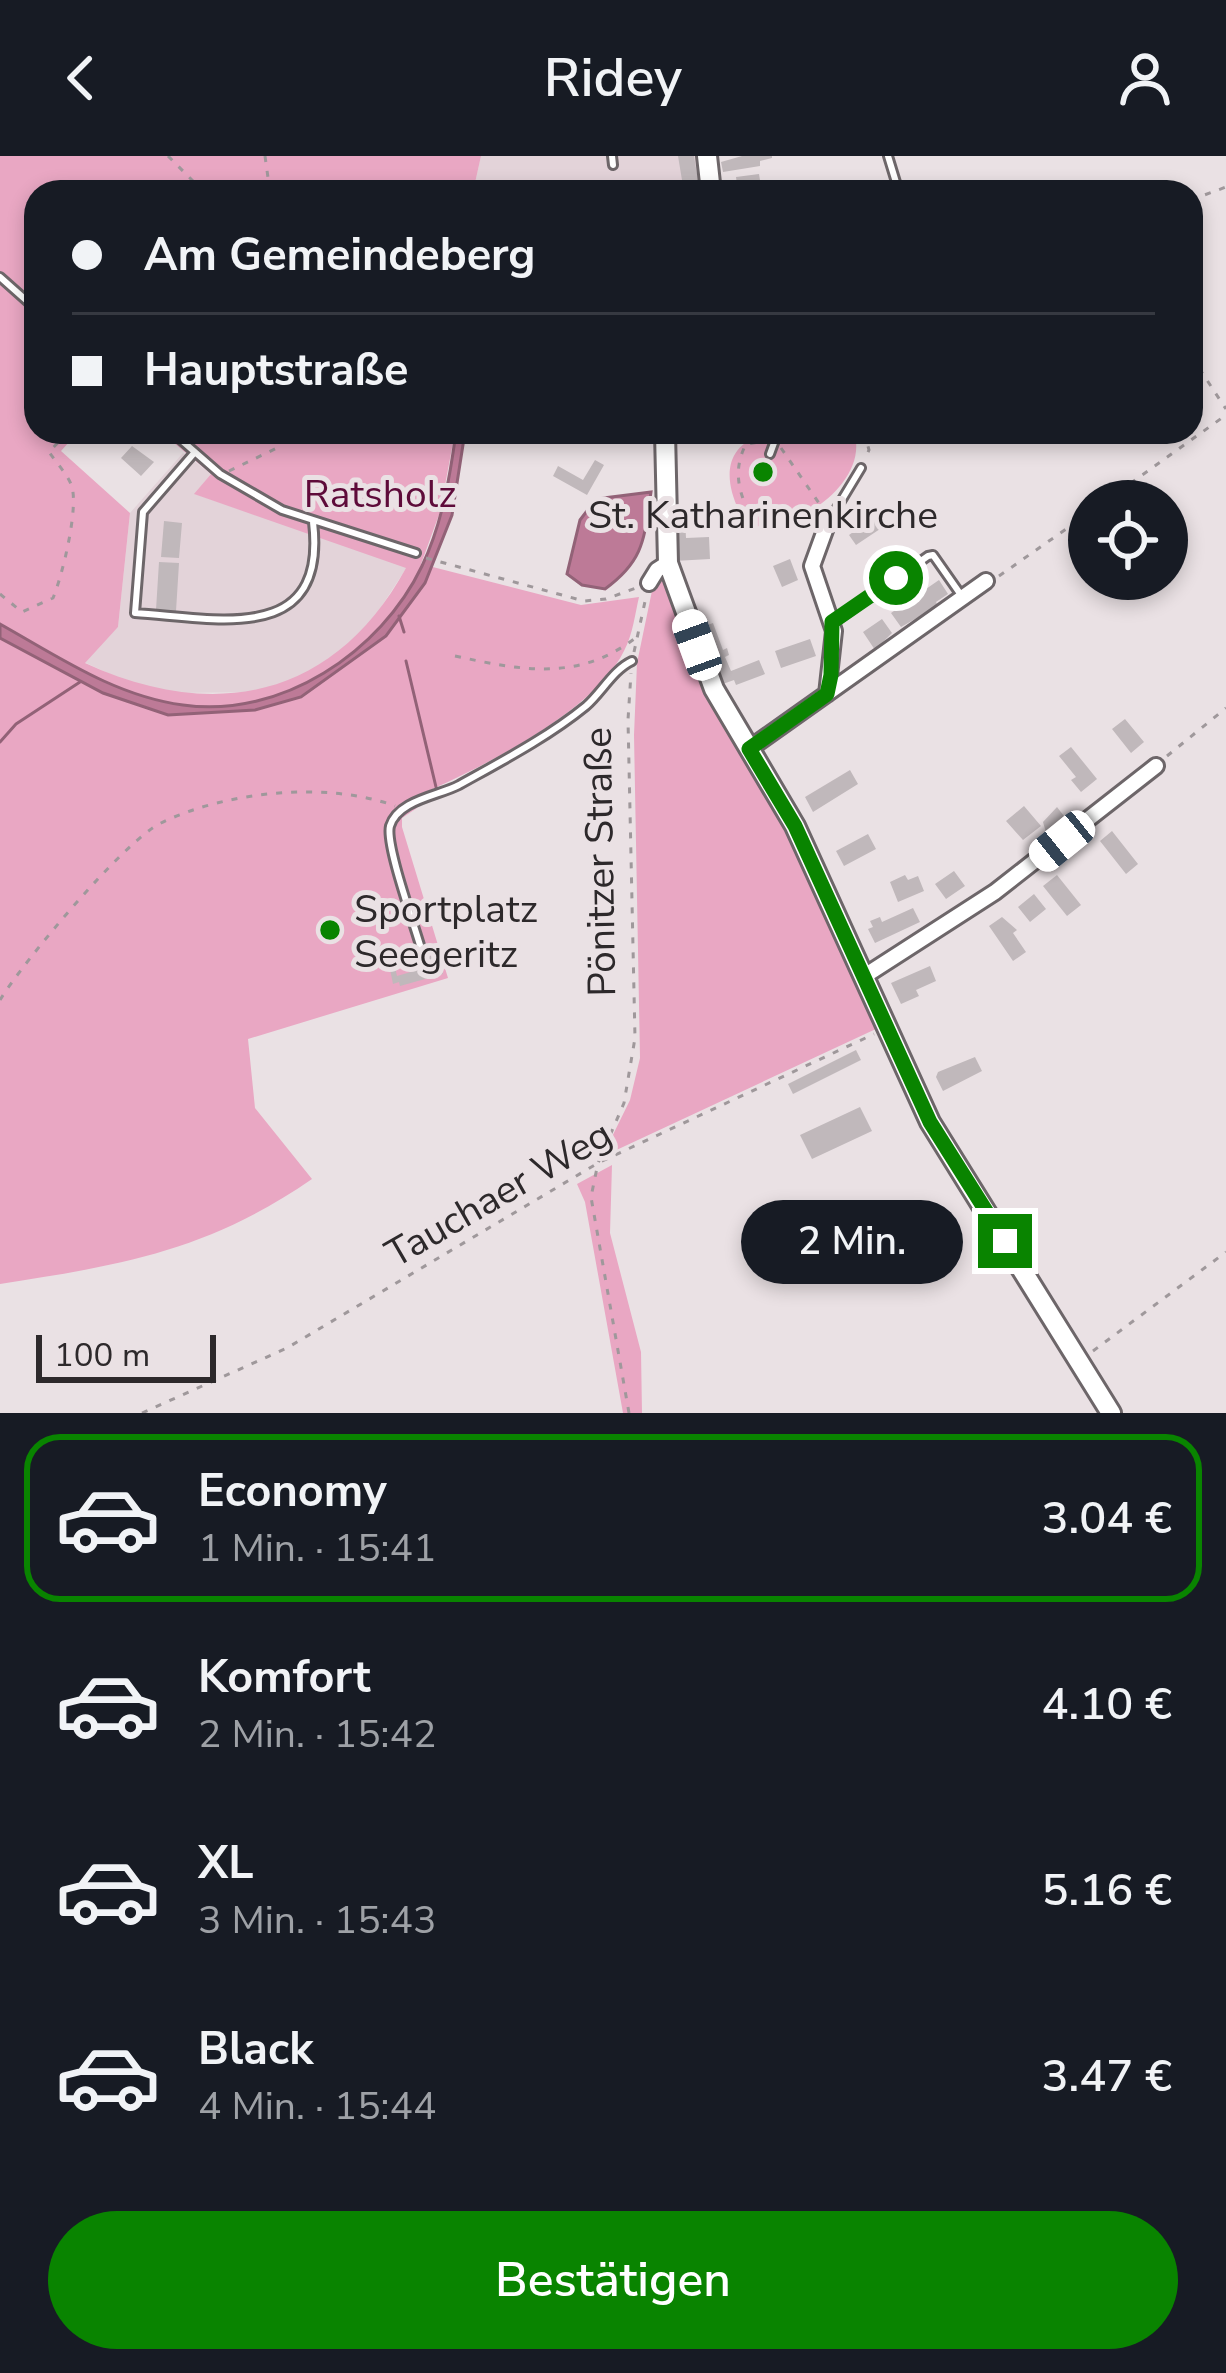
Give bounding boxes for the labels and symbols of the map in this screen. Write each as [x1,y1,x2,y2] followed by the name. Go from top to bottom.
[750,459,776,485] marker: St. Katharinenkirche
[304,468,456,521] park label: Ratsholz
[588,489,938,542] place label: St. Katharinenkirche
[869,551,923,605] route start
[668,605,726,685] car
[572,727,629,997] street label: Pönitzer Straße
[1023,804,1101,878] car
[354,883,538,981] place label: Sportplatz Seegeritz
[317,917,343,943] marker: Sportplatz Seegeritz
[376,1108,622,1280] street label: Tauchaer Weg
[741,1199,963,1283] callout: 2 Min.
[978,1214,1032,1268] route end
[36,1329,216,1382] scale bar

